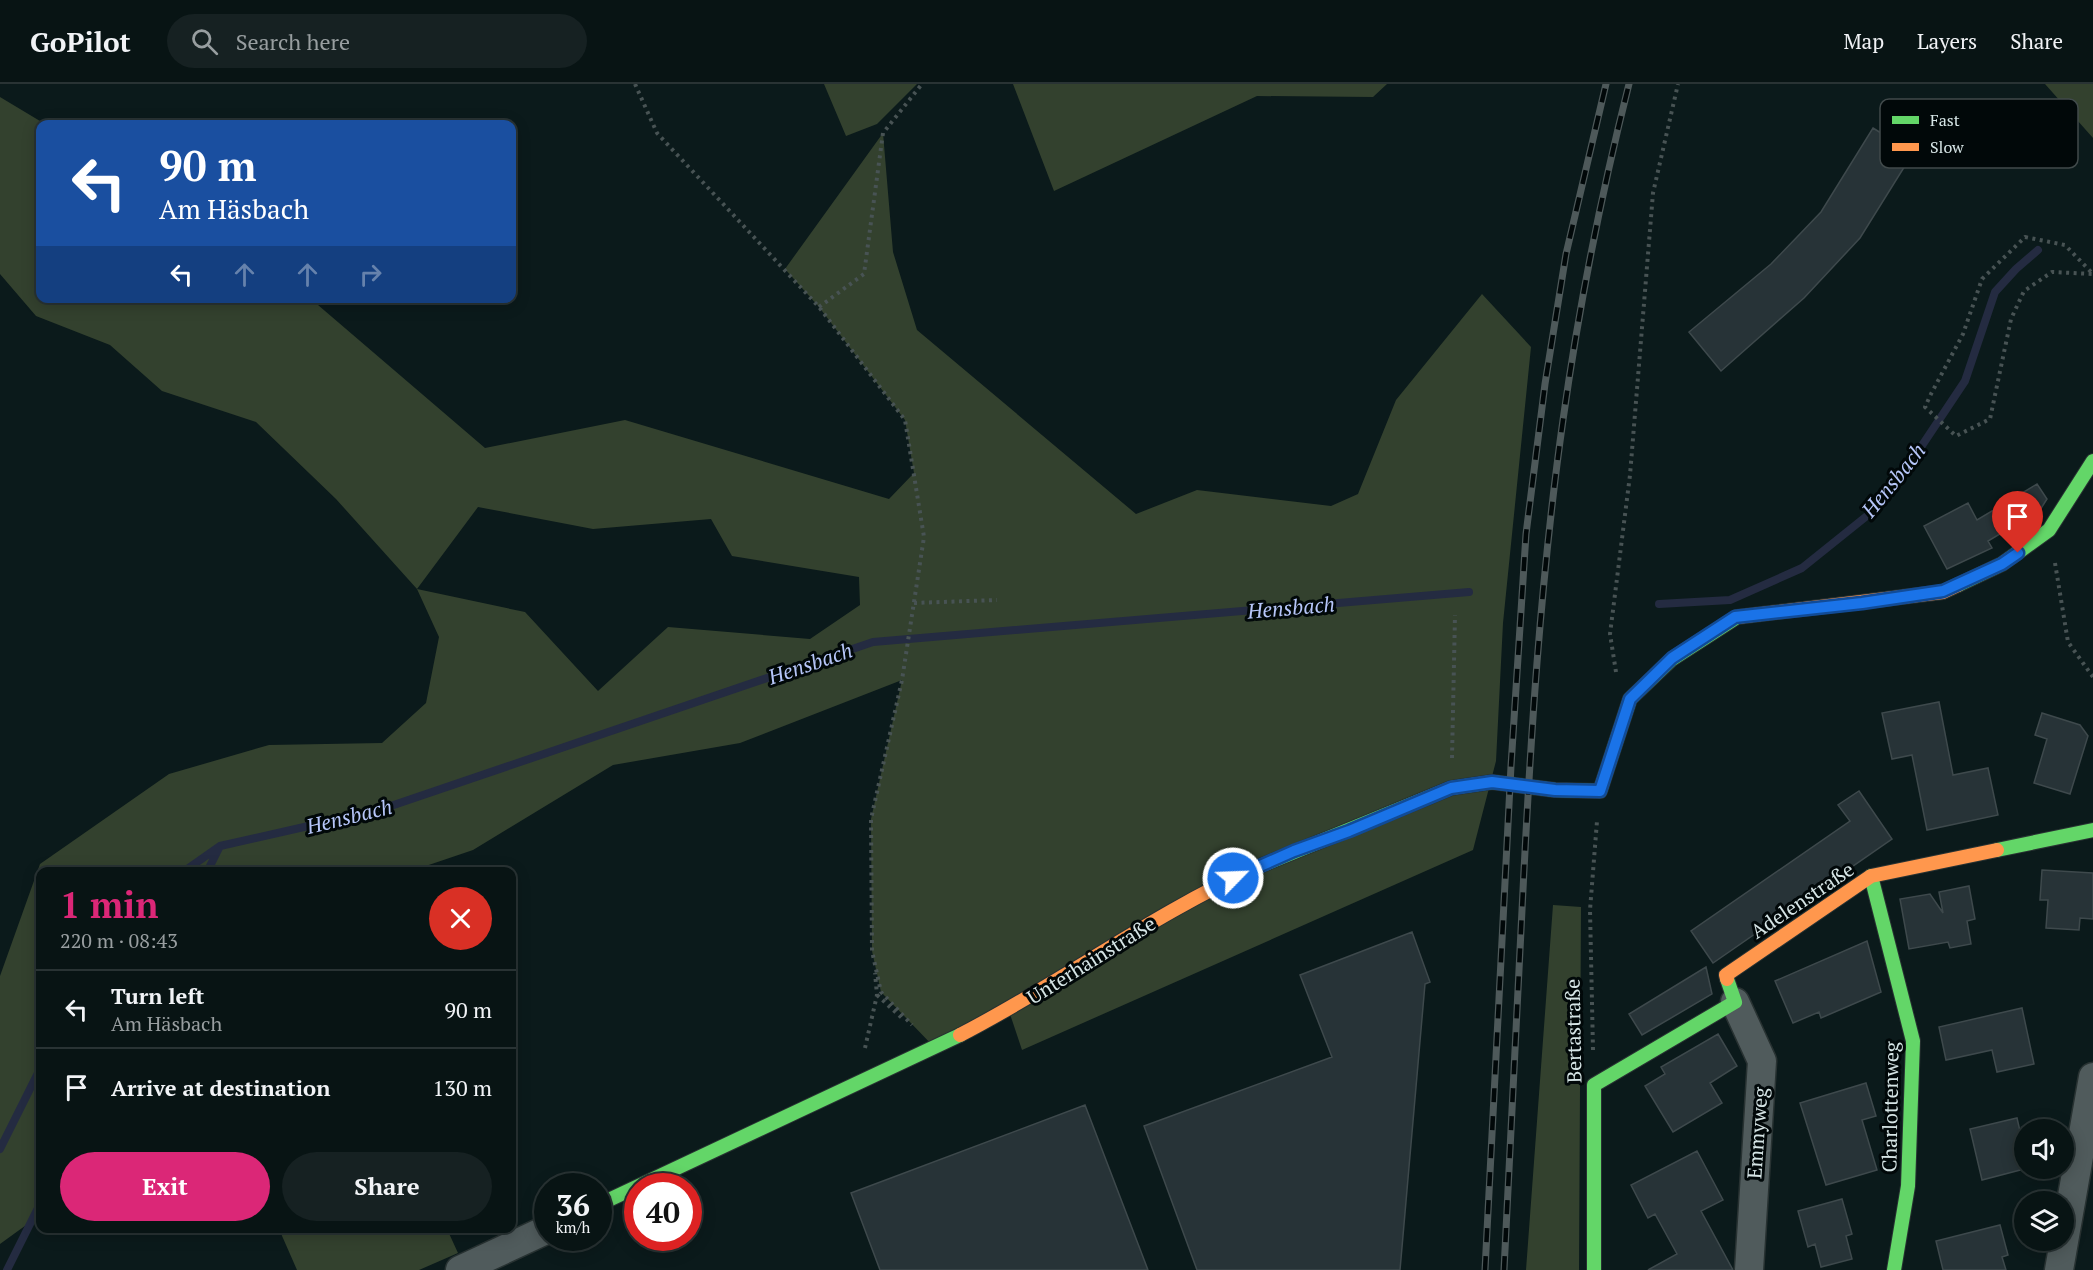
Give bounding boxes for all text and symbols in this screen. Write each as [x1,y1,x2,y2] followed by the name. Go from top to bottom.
[167,14,587,68] search box
[30,23,131,60] text: GoPilot
[188,25,221,58] icon: search
[236,27,350,56] text: Search here
[1843,27,1884,55] text: Map
[1917,27,1977,55] text: Layers
[2010,27,2063,55] text: Share
[1880,99,2078,168] legend
[1930,109,1960,131] text: Fast
[1930,136,1964,158] text: Slow
[159,137,257,193] text: 90 m
[60,144,138,222] icon: left
[159,191,309,227] text: Am Häsbach
[165,258,198,291] icon: left
[228,258,261,291] icon: ahead
[291,258,324,291] icon: ahead
[354,258,387,291] icon: right
[1854,437,1931,524] water label: Hensbach
[1992,491,2043,553] pin
[2001,500,2034,533] icon: arrive
[1245,589,1336,625] water label: Hensbach
[763,635,856,691] water label: Hensbach
[302,792,395,840] water label: Hensbach
[1201,846,1265,910] position arrow
[1745,855,1859,945] street label: Adelenstraße
[60,881,158,928] text: 1 min
[429,887,492,950] button: close
[1022,910,1160,1010] street label: Unterhainstraße
[60,927,178,954] text: 220 m · 08:43
[1559,979,1587,1083] street label: Bertastraße
[111,981,204,1010] text: Turn left
[60,993,93,1026] icon: left
[444,995,492,1024] text: 90 m
[111,1010,222,1037] text: Am Häsbach
[1875,1041,1905,1173] street label: Charlottenweg
[60,1071,93,1104] icon: arrive
[111,1073,330,1102] text: Arrive at destination
[432,1073,492,1102] text: 130 m
[1740,1086,1774,1180] street label: Emmyweg
[2014,1119,2074,1251] map controls
[2014,1119,2074,1179] button: sound
[60,1152,270,1221] button: Exit
[282,1152,492,1221] button: Share
[624,1173,702,1251] speed limit sign: 40
[556,1185,590,1225] text: 36
[2014,1191,2074,1251] button: layers
[556,1217,590,1237] text: km/h

